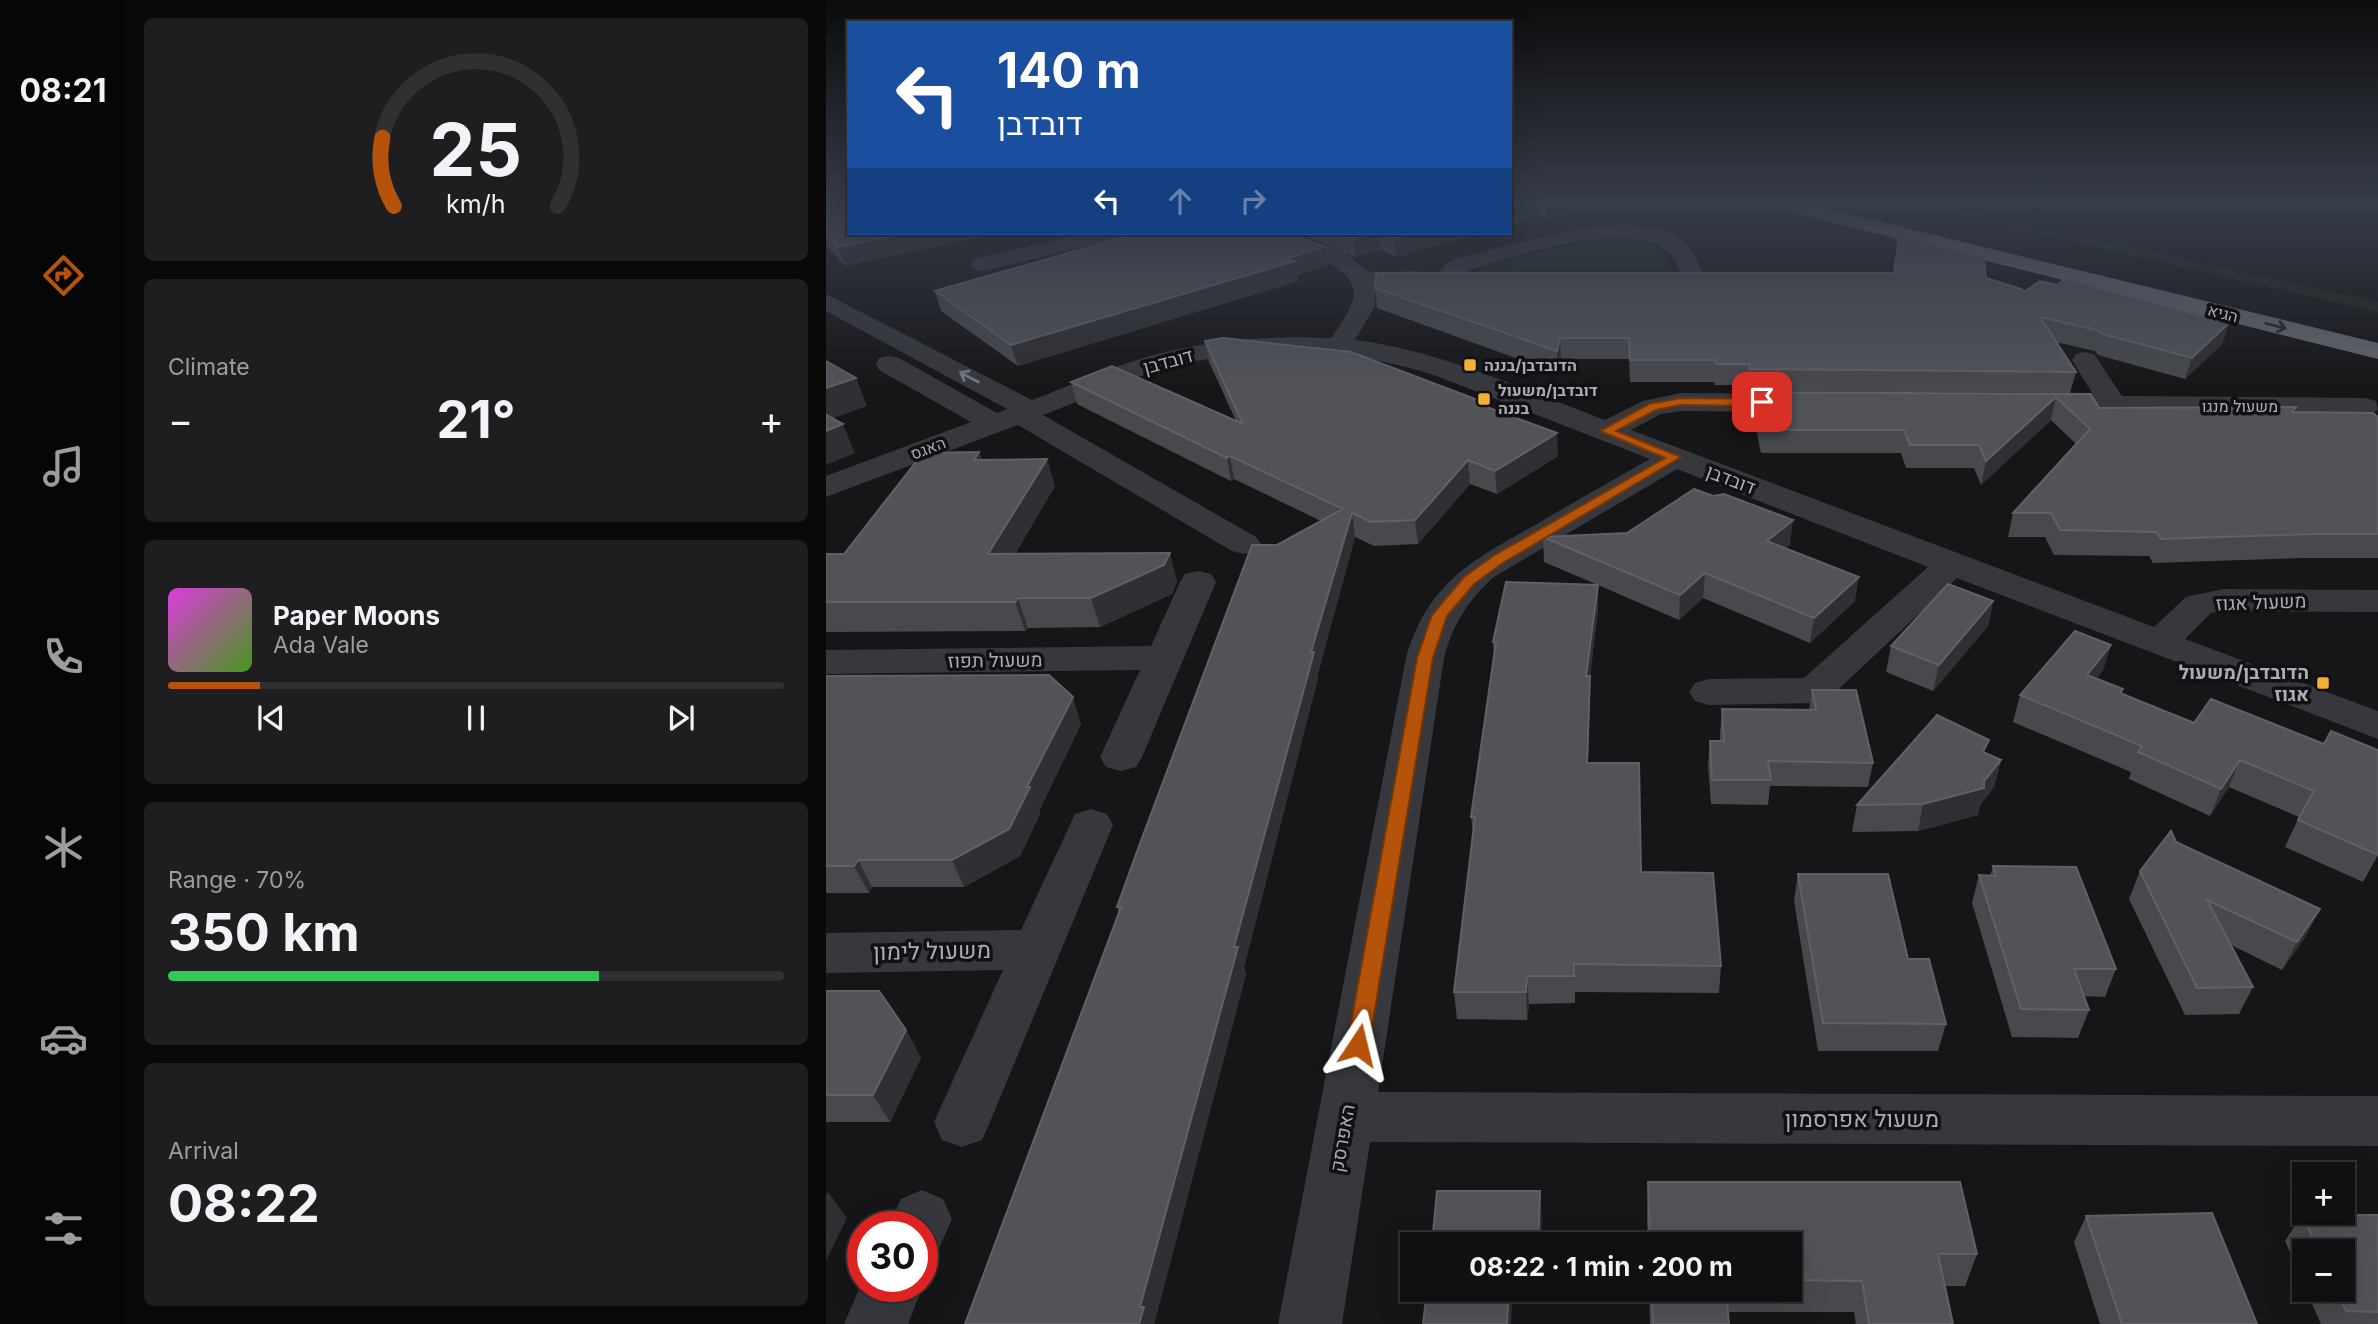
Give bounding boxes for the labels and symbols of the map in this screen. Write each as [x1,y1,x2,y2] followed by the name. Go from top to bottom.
[2206,300,2240,326] street label: הגיא
[2264,320,2287,333] one-way arrow
[1141,344,1196,379] street label: דובדבן
[1484,355,1577,375] place label: הדובדבן/בננה
[1462,357,1478,373] marker: הדובדבן/בננה
[960,370,980,384] one-way arrow
[1732,372,1792,432] pin
[1498,380,1598,418] place label: דובדבן/משעול בננה
[1476,391,1492,407] marker: דובדבן/משעול בננה
[2202,396,2278,416] street label: משעול מנגו
[908,432,948,464] street label: האגס
[1703,460,1759,499] street label: דובדבן
[2215,589,2307,616] street label: משעול אגוז
[947,648,1043,673] street label: משעול תפוז
[2179,661,2309,706] place label: הדובדבן/משעול אגוז
[2315,675,2331,691] marker: הדובדבן/משעול אגוז
[873,936,991,966] street label: משעול לימון
[1321,1008,1395,1082] position arrow
[1325,1102,1360,1174] street label: האפרסק
[1785,1105,1939,1133] street label: משעול אפרסמון
[847,1211,938,1302] speed limit sign: 30

